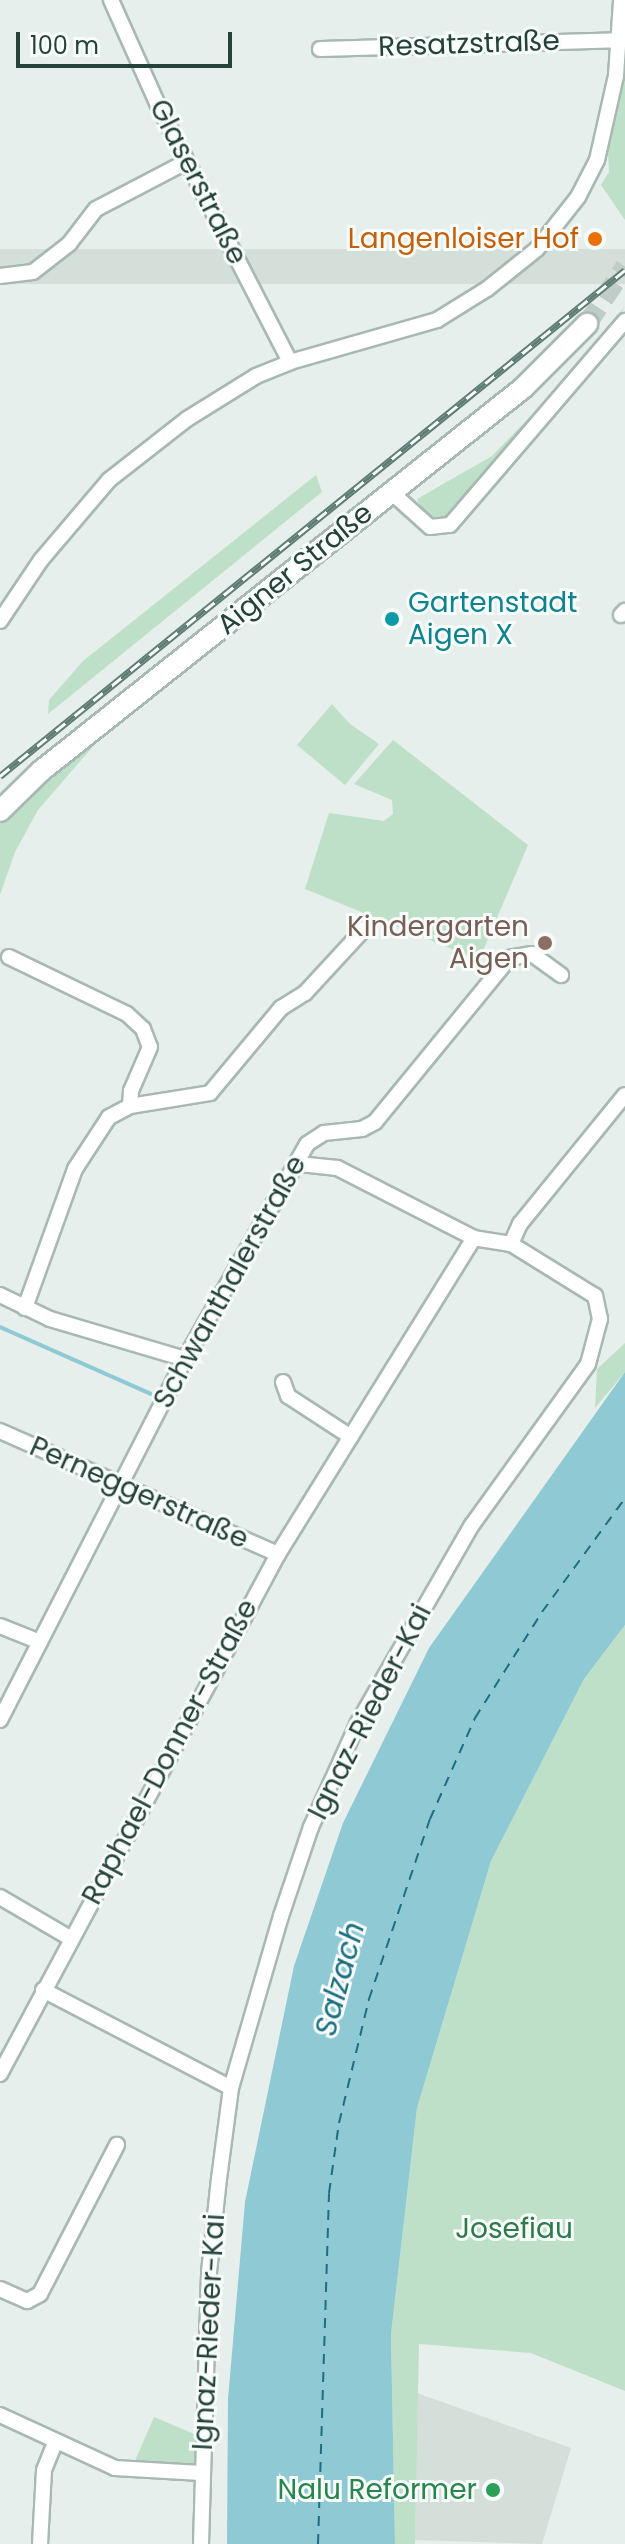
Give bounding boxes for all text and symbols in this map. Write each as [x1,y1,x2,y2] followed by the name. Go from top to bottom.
[20,16,236,66] scale bar
[378,24,560,64] street label: Resatzstraße
[30,29,99,62] text: 100 m
[142,94,254,270] street label: Glaserstraße
[348,222,579,256] place label: Langenloiser Hof
[586,230,604,248] marker: Langenloiser Hof
[210,496,380,642] street label: Aigner Straße
[408,586,577,652] place label: Gartenstadt Aigen X
[383,610,401,628] marker: Gartenstadt Aigen X
[347,910,529,976] place label: Kindergarten Aigen
[536,934,554,952] marker: Kindergarten Aigen
[147,1150,313,1414] street label: Schwanthalerstraße
[25,1430,253,1556] street label: Perneggerstraße
[75,1594,265,1910] street label: Raphael-Donner-Straße
[301,1599,439,1825] street label: Ignaz-Rieder-Kai
[308,1918,372,2040] water label: Salzach
[455,2212,573,2246] park label: Josefiau
[186,2213,232,2451] street label: Ignaz-Rieder-Kai
[278,2473,477,2507] place label: Nalu Reformer
[484,2481,502,2499] marker: Nalu Reformer

